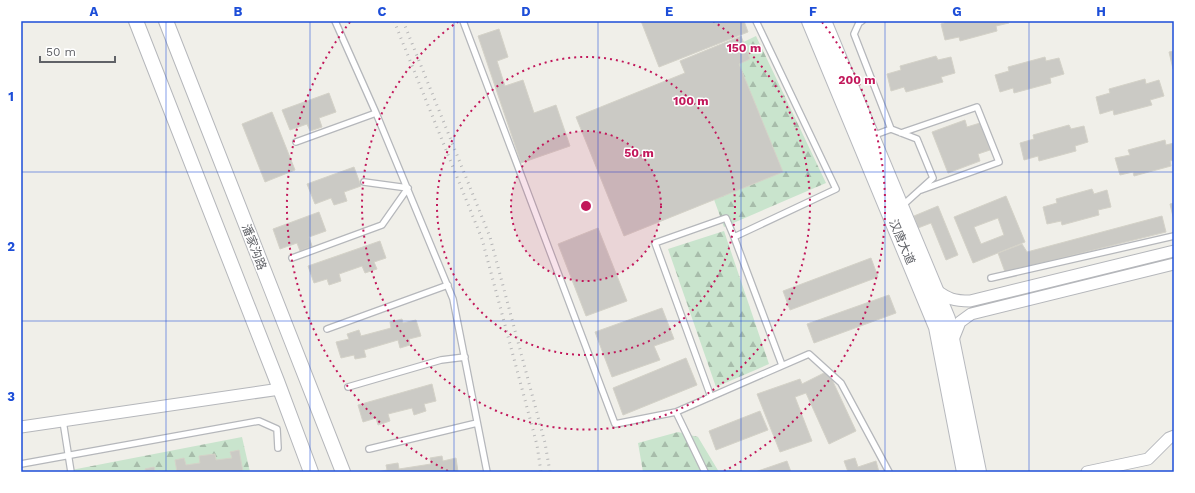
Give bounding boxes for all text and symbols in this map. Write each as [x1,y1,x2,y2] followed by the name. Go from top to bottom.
[90,4,99,19] text: A
[234,4,243,19] text: B
[378,4,387,19] text: C
[521,4,531,19] text: D
[665,4,673,19] text: E
[809,4,817,19] text: F
[952,4,962,19] text: G
[1096,4,1106,19] text: H
[40,38,115,64] scale bar
[727,41,761,55] text: 150 m
[46,45,76,59] text: 50 m
[838,73,876,87] text: 200 m
[8,89,14,104] text: 1
[673,94,709,108] text: 100 m
[624,146,654,160] text: 50 m
[579,199,593,213] centre of rings
[886,217,918,267] street label: 汉唐大道
[239,222,269,272] street label: 潘家沟路
[7,239,15,254] text: 2
[7,389,15,404] text: 3

